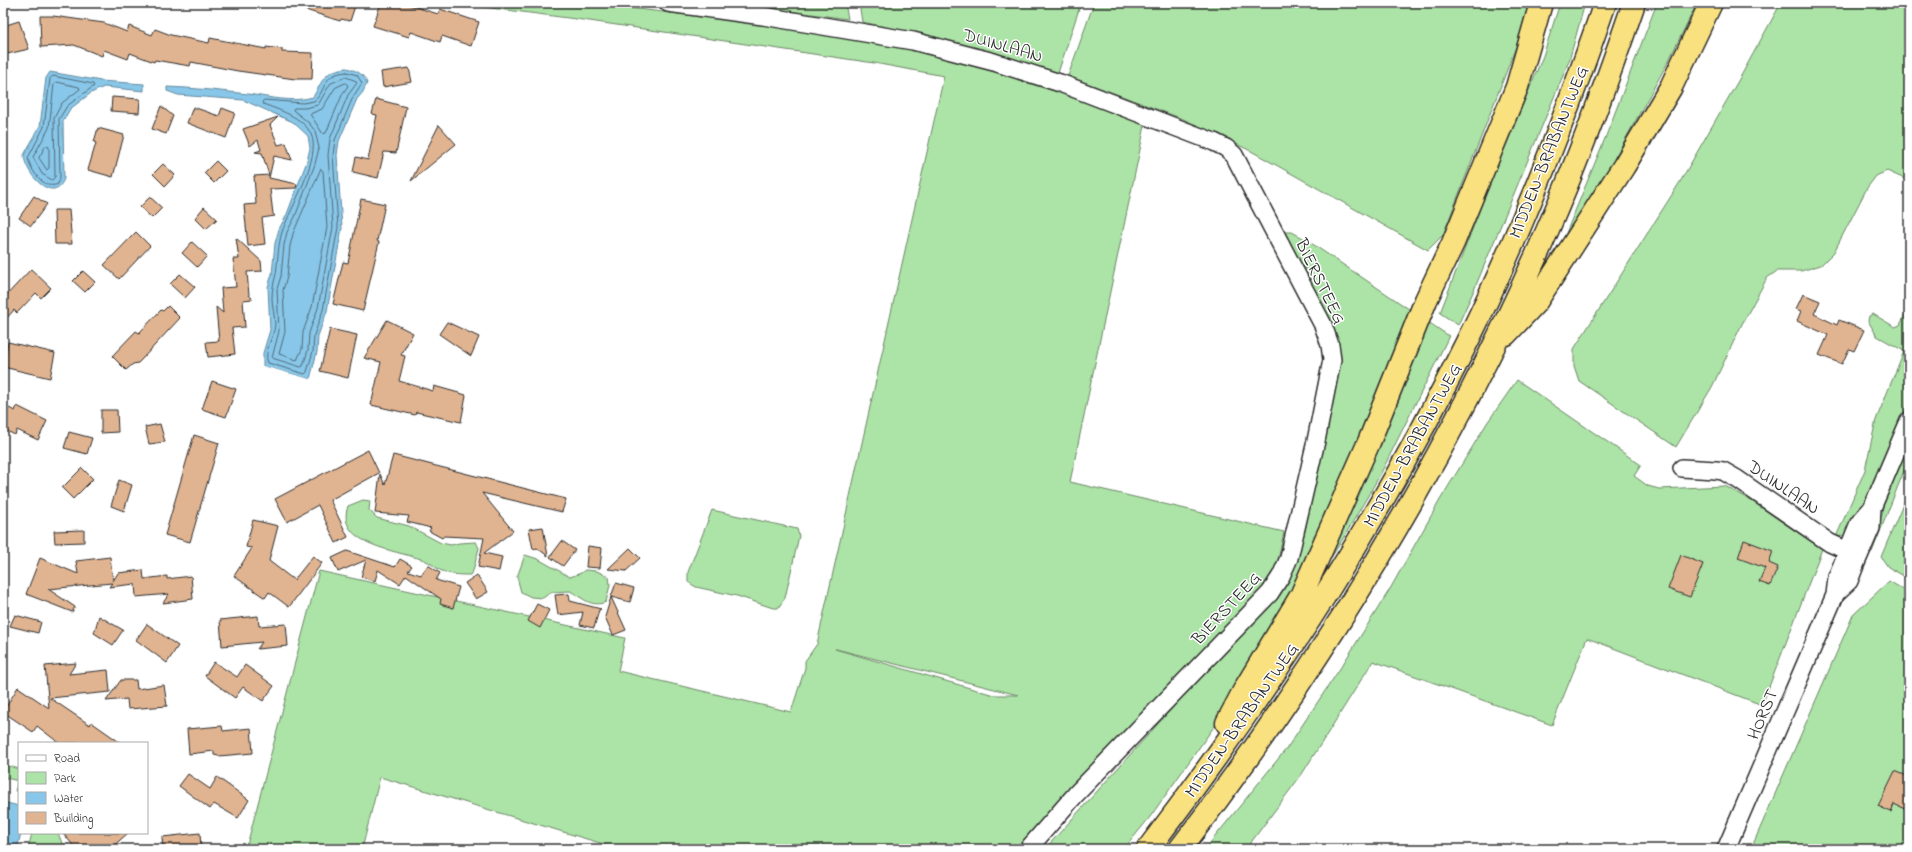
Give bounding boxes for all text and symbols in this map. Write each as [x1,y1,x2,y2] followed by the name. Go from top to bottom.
[959,23,1045,71] street label: DUINLAAN
[1503,63,1596,243] street label: MIDDEN-BRABANTWEG
[1287,234,1351,329] street label: BIERSTEEG
[1358,359,1470,533] street label: MIDDEN-BRABANTWEG
[1741,454,1824,522] street label: DUINLAAN
[1186,567,1268,653] street label: BIERSTEEG
[1179,638,1306,804] street label: MIDDEN-BRABANTWEG
[1742,685,1786,744] street label: HORST
[18,742,148,834] legend
[54,750,80,768] text: Road
[54,770,76,788] text: Park
[54,790,83,808] text: Water
[53,810,93,829] text: Building

